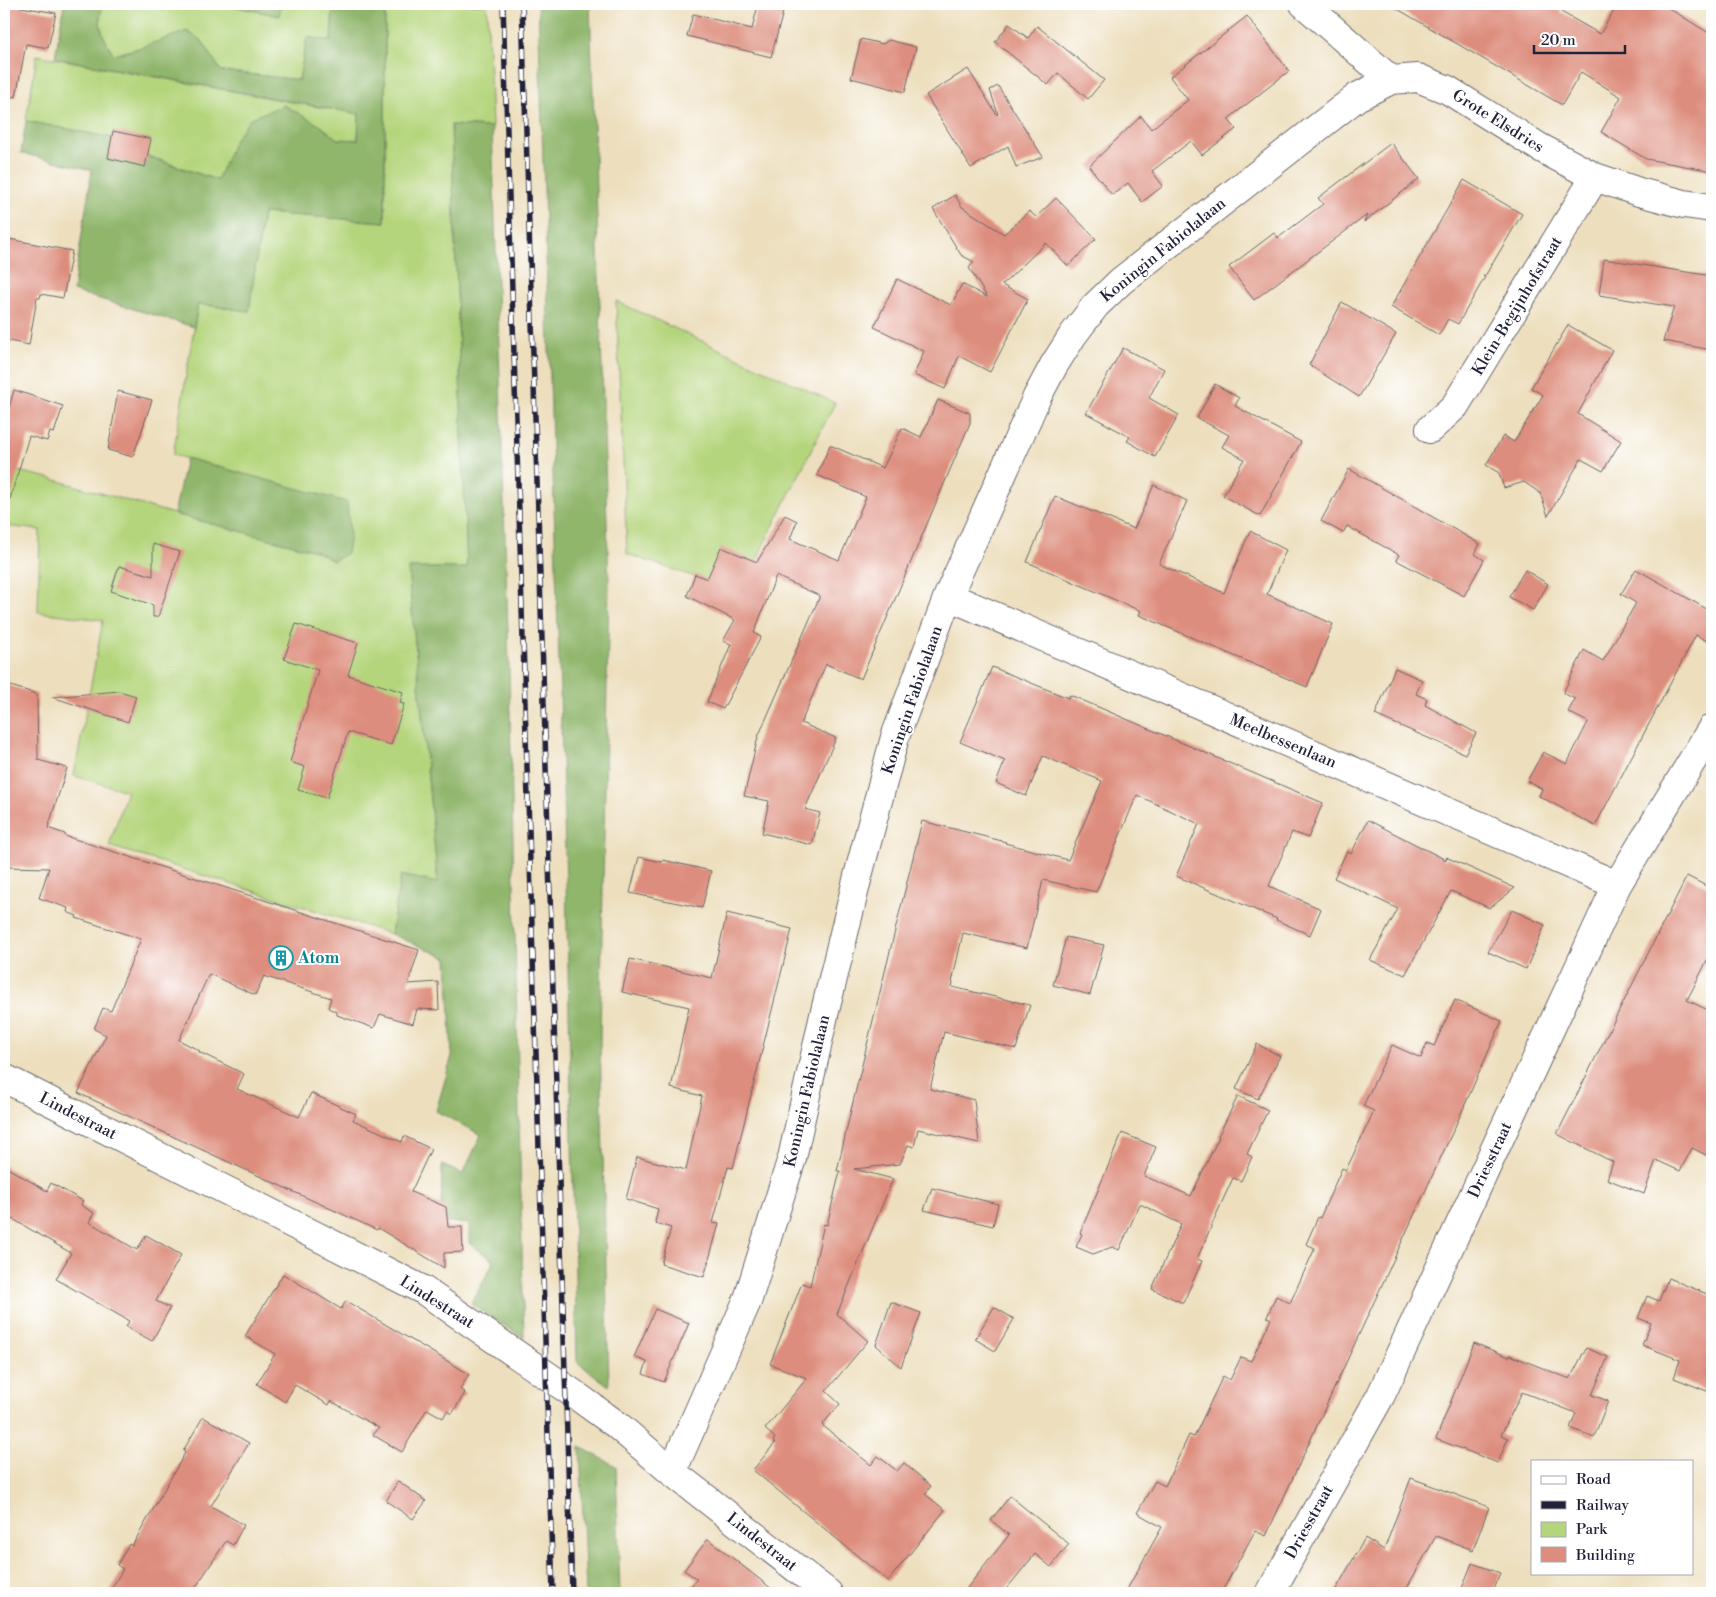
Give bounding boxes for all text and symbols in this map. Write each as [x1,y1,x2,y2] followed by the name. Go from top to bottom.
[1534,22,1625,54] scale bar
[1541,31,1576,50] text: 20 m
[1449,85,1547,157] street label: Grote Elsdries
[1096,193,1230,307] street label: Koningin Fabiolalaan
[1468,233,1567,379] street label: Klein-Begijnhofstraat
[877,623,947,777] street label: Koningin Fabiolalaan
[1226,709,1340,773] street label: Meelbessenlaan
[268,945,294,971] building icon: Atom
[297,948,340,968] place label: Atom
[780,1013,834,1169] street label: Koningin Fabiolalaan
[36,1088,120,1144] street label: Lindestraat
[1464,1119,1516,1201] street label: Driesstraat
[396,1271,478,1333] street label: Lindestraat
[1531,1460,1694,1574] legend
[1576,1470,1611,1489] text: Road
[1280,1481,1338,1563] street label: Driesstraat
[1576,1496,1630,1515] text: Railway
[723,1508,802,1576] street label: Lindestraat
[1576,1520,1608,1539] text: Park
[1575,1546,1635,1565] text: Building

